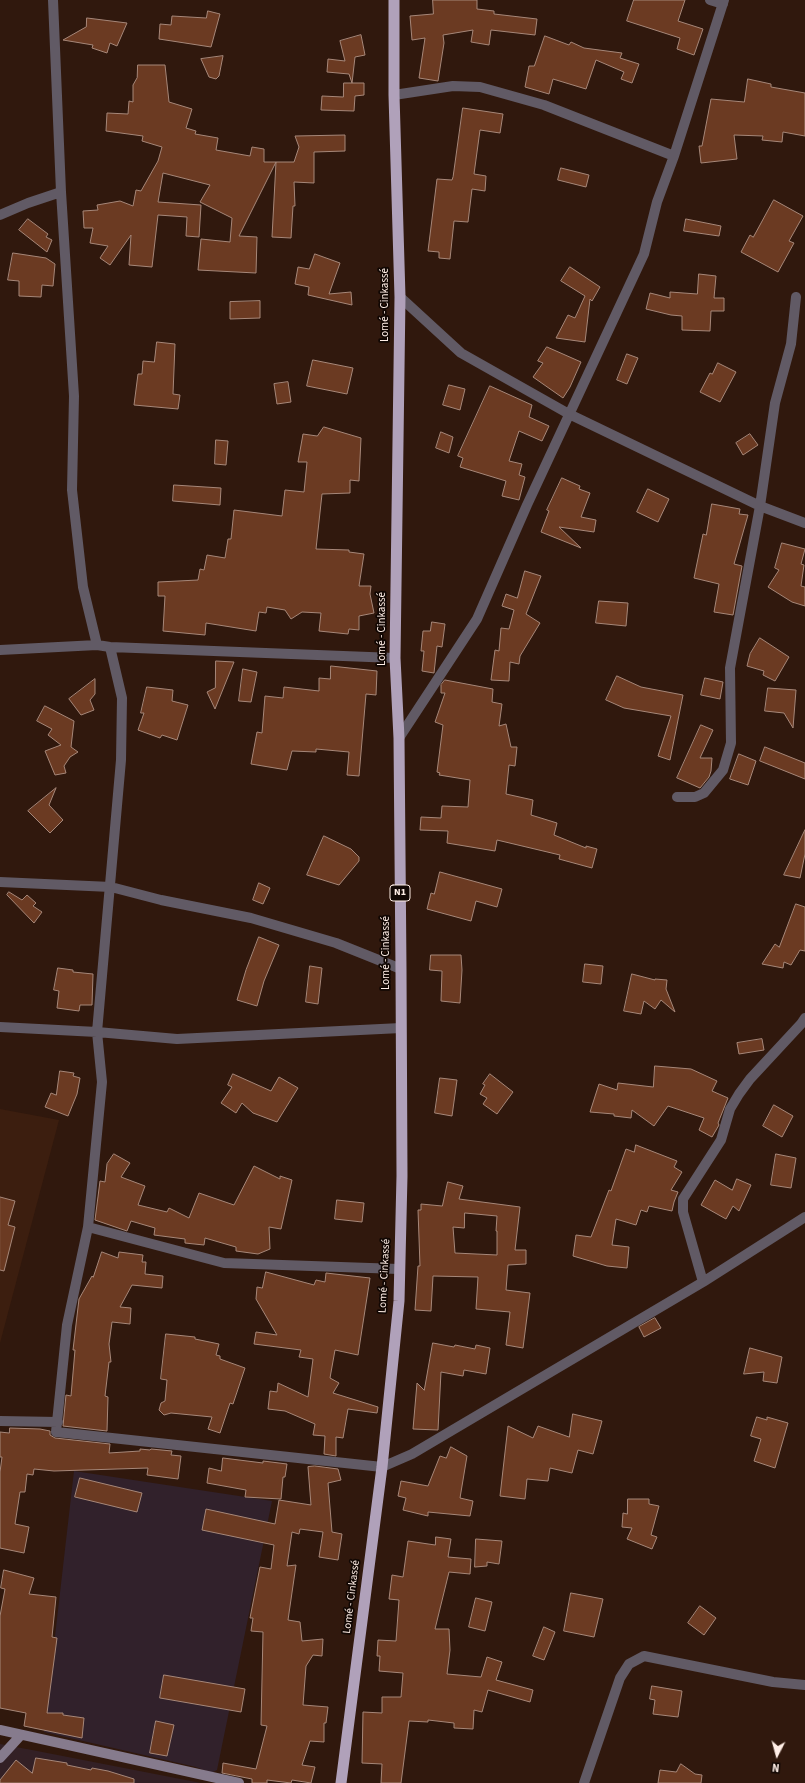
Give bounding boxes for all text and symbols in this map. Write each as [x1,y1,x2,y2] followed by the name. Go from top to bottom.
[379,268,393,342] street label: Lomé - Cinkassé
[376,592,390,666] street label: Lomé - Cinkassé
[390,885,410,901] road number: N1
[380,916,394,990] street label: Lomé - Cinkassé
[376,1239,394,1313] street label: Lomé - Cinkassé
[341,1559,363,1635] street label: Lomé - Cinkassé
[757,1735,797,1775] north arrow
[771,1760,780,1775] text: N

